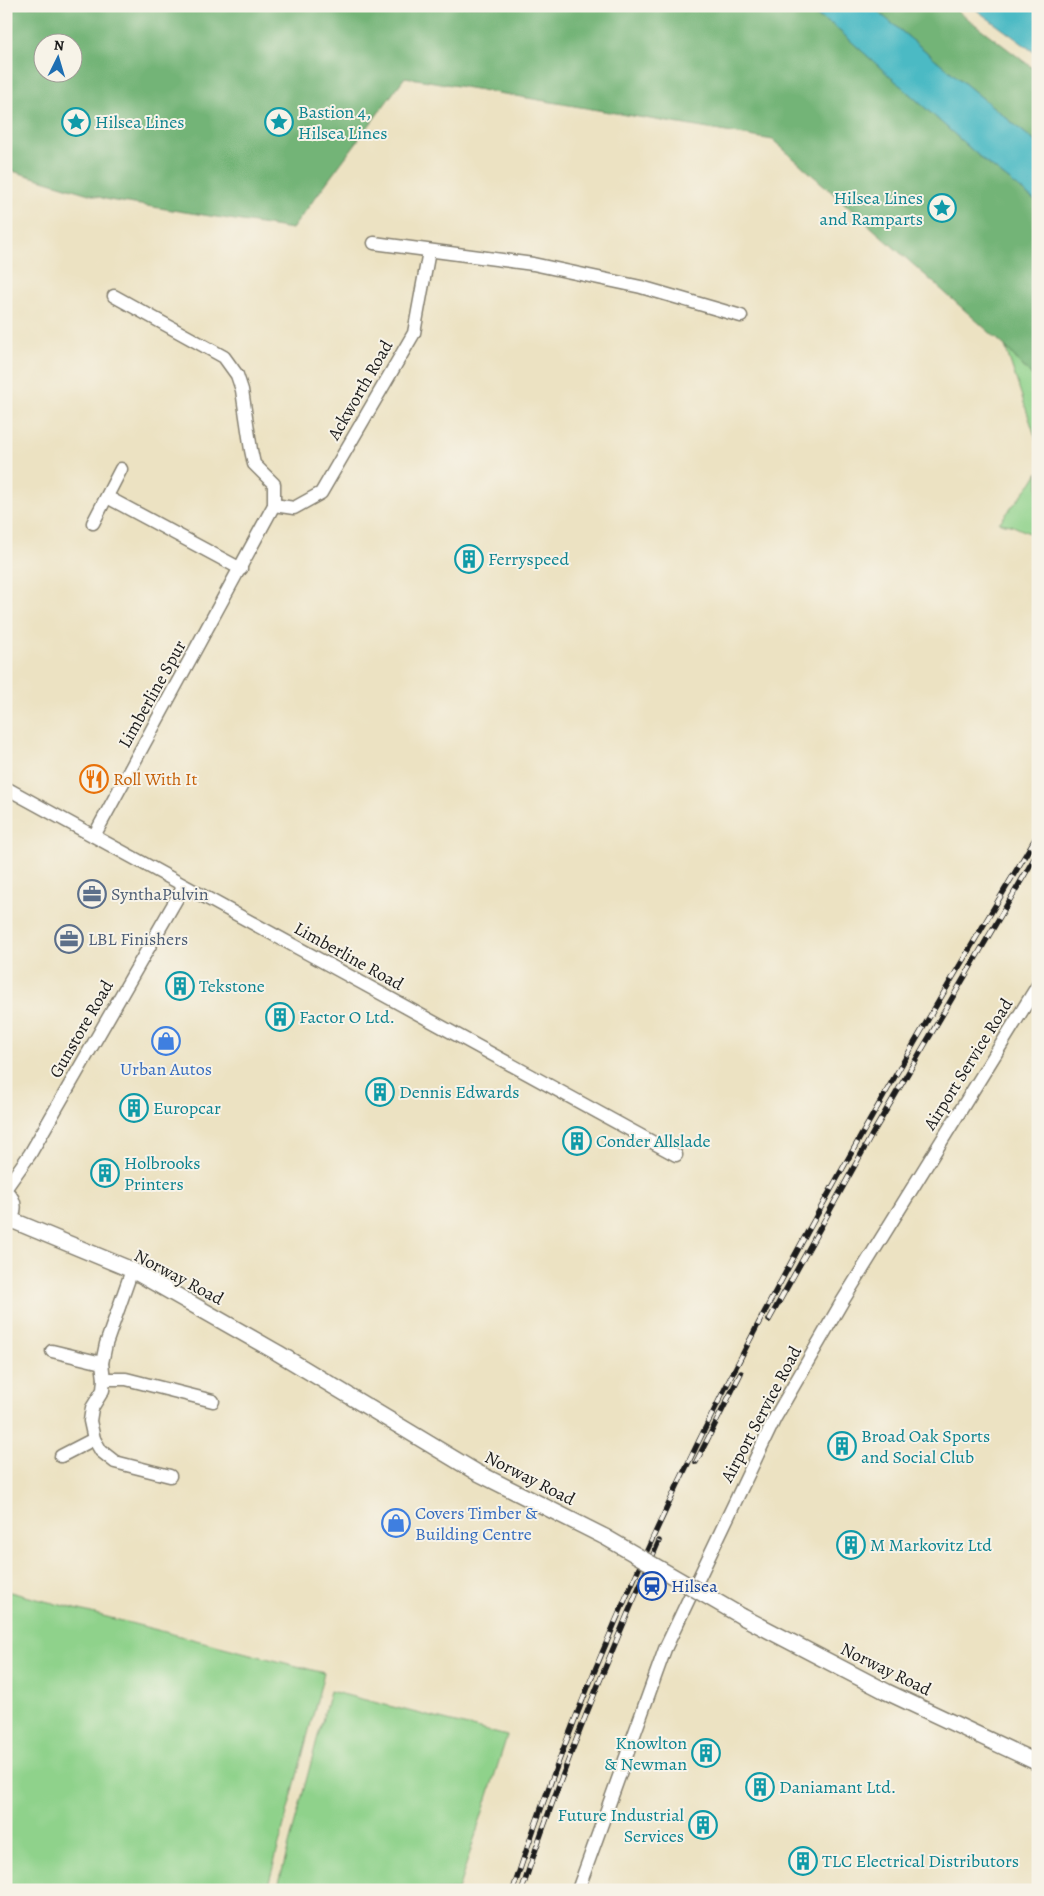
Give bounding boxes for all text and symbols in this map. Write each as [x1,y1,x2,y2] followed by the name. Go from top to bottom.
[32,32,82,82] north arrow
[53,36,65,55] text: N
[298,100,387,145] place label: Bastion 4, Hilsea Lines
[61,107,91,137] place icon: Hilsea Lines
[264,107,294,137] place icon: Bastion 4, Hilsea Lines
[95,110,184,134] place label: Hilsea Lines
[820,186,923,231] place label: Hilsea Lines and Ramparts
[927,193,957,223] place icon: Hilsea Lines and Ramparts
[321,335,398,445] street label: Ackworth Road
[454,544,484,574] building icon: Ferryspeed
[488,547,569,571] place label: Ferryspeed
[112,636,192,752] street label: Limberline Spur
[79,764,109,794] restaurant icon: Roll With It
[113,767,198,791] place label: Roll With It
[77,879,107,909] office icon: SynthaPulvin
[111,882,209,906] place label: SynthaPulvin
[290,916,408,996] street label: Limberline Road
[54,924,84,954] office icon: LBL Finishers
[88,927,188,951] place label: LBL Finishers
[165,971,195,1001] building icon: Tekstone
[199,974,265,998] place label: Tekstone
[43,975,119,1082] street label: Gunstore Road
[917,993,1018,1135] street label: Airport Service Road
[265,1002,295,1032] building icon: Factor O Ltd.
[299,1005,395,1029] place label: Factor O Ltd.
[151,1026,181,1056] shop icon: Urban Autos
[120,1057,212,1081] place label: Urban Autos
[365,1077,395,1107] building icon: Dennis Edwards
[399,1080,520,1104] place label: Dennis Edwards
[119,1093,149,1123] building icon: Europcar
[153,1096,221,1120] place label: Europcar
[562,1126,592,1156] building icon: Conder Allslade
[596,1129,711,1153] place label: Conder Allslade
[124,1151,201,1196] place label: Holbrooks Printers
[90,1158,120,1188] building icon: Holbrooks Printers
[130,1243,228,1311] street label: Norway Road
[715,1341,807,1487] street label: Airport Service Road
[861,1424,990,1469] place label: Broad Oak Sports and Social Club
[827,1431,857,1461] building icon: Broad Oak Sports and Social Club
[481,1445,580,1511] street label: Norway Road
[415,1501,538,1546] place label: Covers Timber & Building Centre
[381,1508,411,1538] shop icon: Covers Timber & Building Centre
[836,1530,866,1560] building icon: M Markovitz Ltd
[870,1533,992,1557] place label: M Markovitz Ltd
[637,1571,667,1601] station icon: Hilsea
[671,1574,718,1598] place label: Hilsea
[837,1637,936,1701] street label: Norway Road
[604,1731,687,1776] place label: Knowlton & Newman
[691,1738,721,1768] building icon: Knowlton & Newman
[745,1772,775,1802] building icon: Daniamant Ltd.
[779,1775,896,1799] place label: Daniamant Ltd.
[558,1803,685,1848] place label: Future Industrial Services
[688,1810,718,1840] building icon: Future Industrial Services
[788,1846,818,1876] building icon: TLC Electrical Distributors
[822,1849,1019,1873] place label: TLC Electrical Distributors

